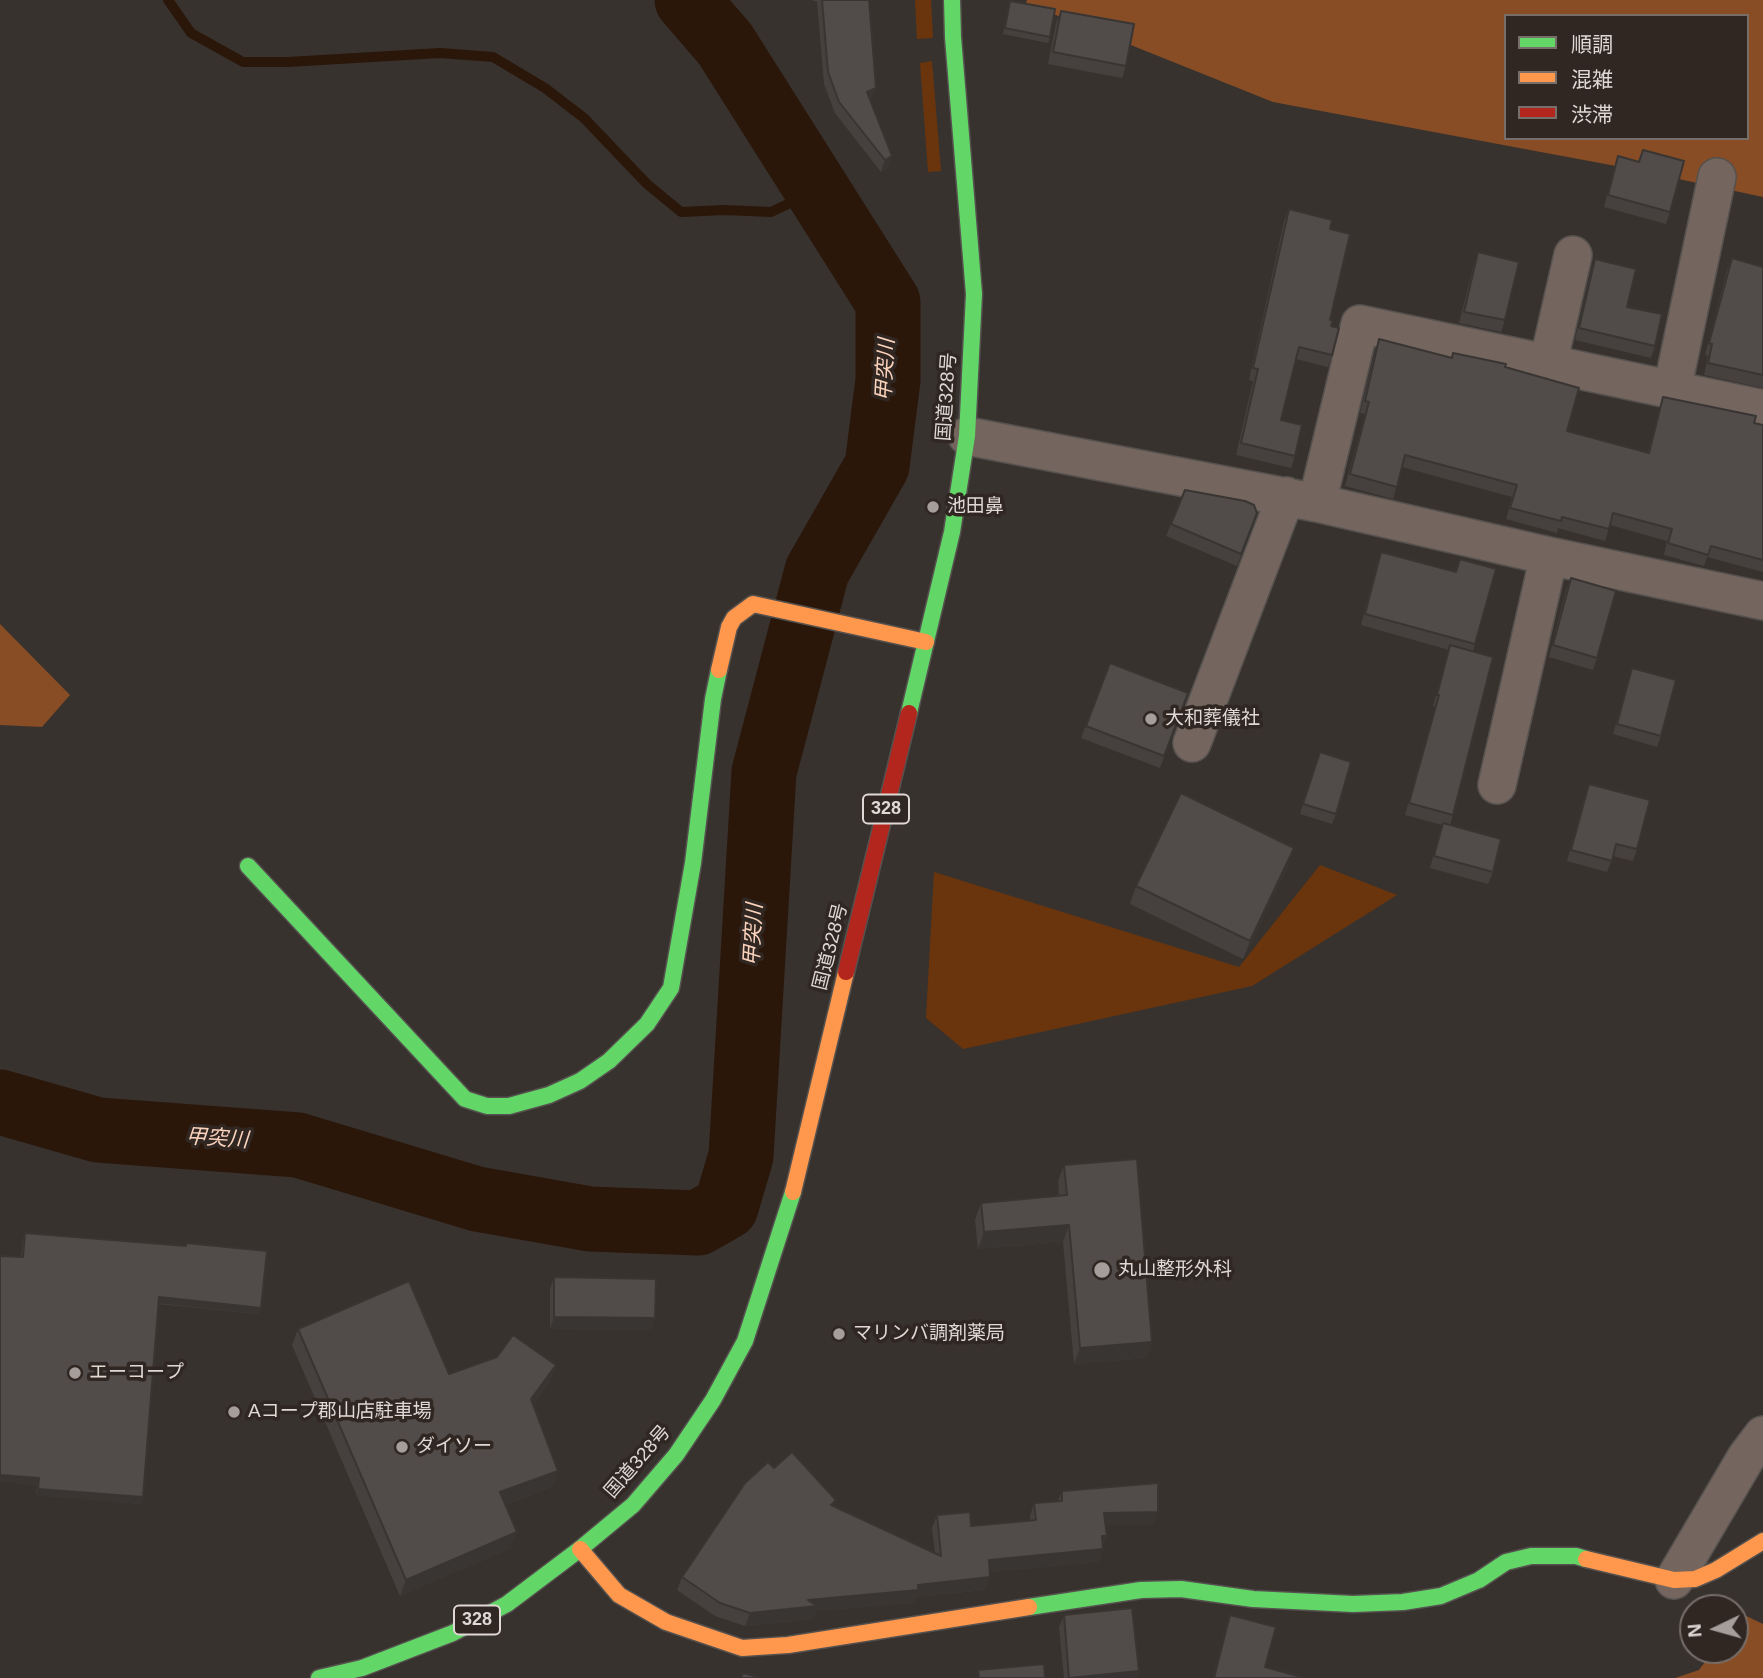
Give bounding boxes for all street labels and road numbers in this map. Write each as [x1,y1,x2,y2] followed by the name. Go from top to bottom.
[933,352,961,442] street label: 国道328号
[863,794,909,824] road number: 328
[809,901,853,993] street label: 国道328号
[600,1421,676,1503] street label: 国道328号
[454,1605,500,1634] road number: 328

